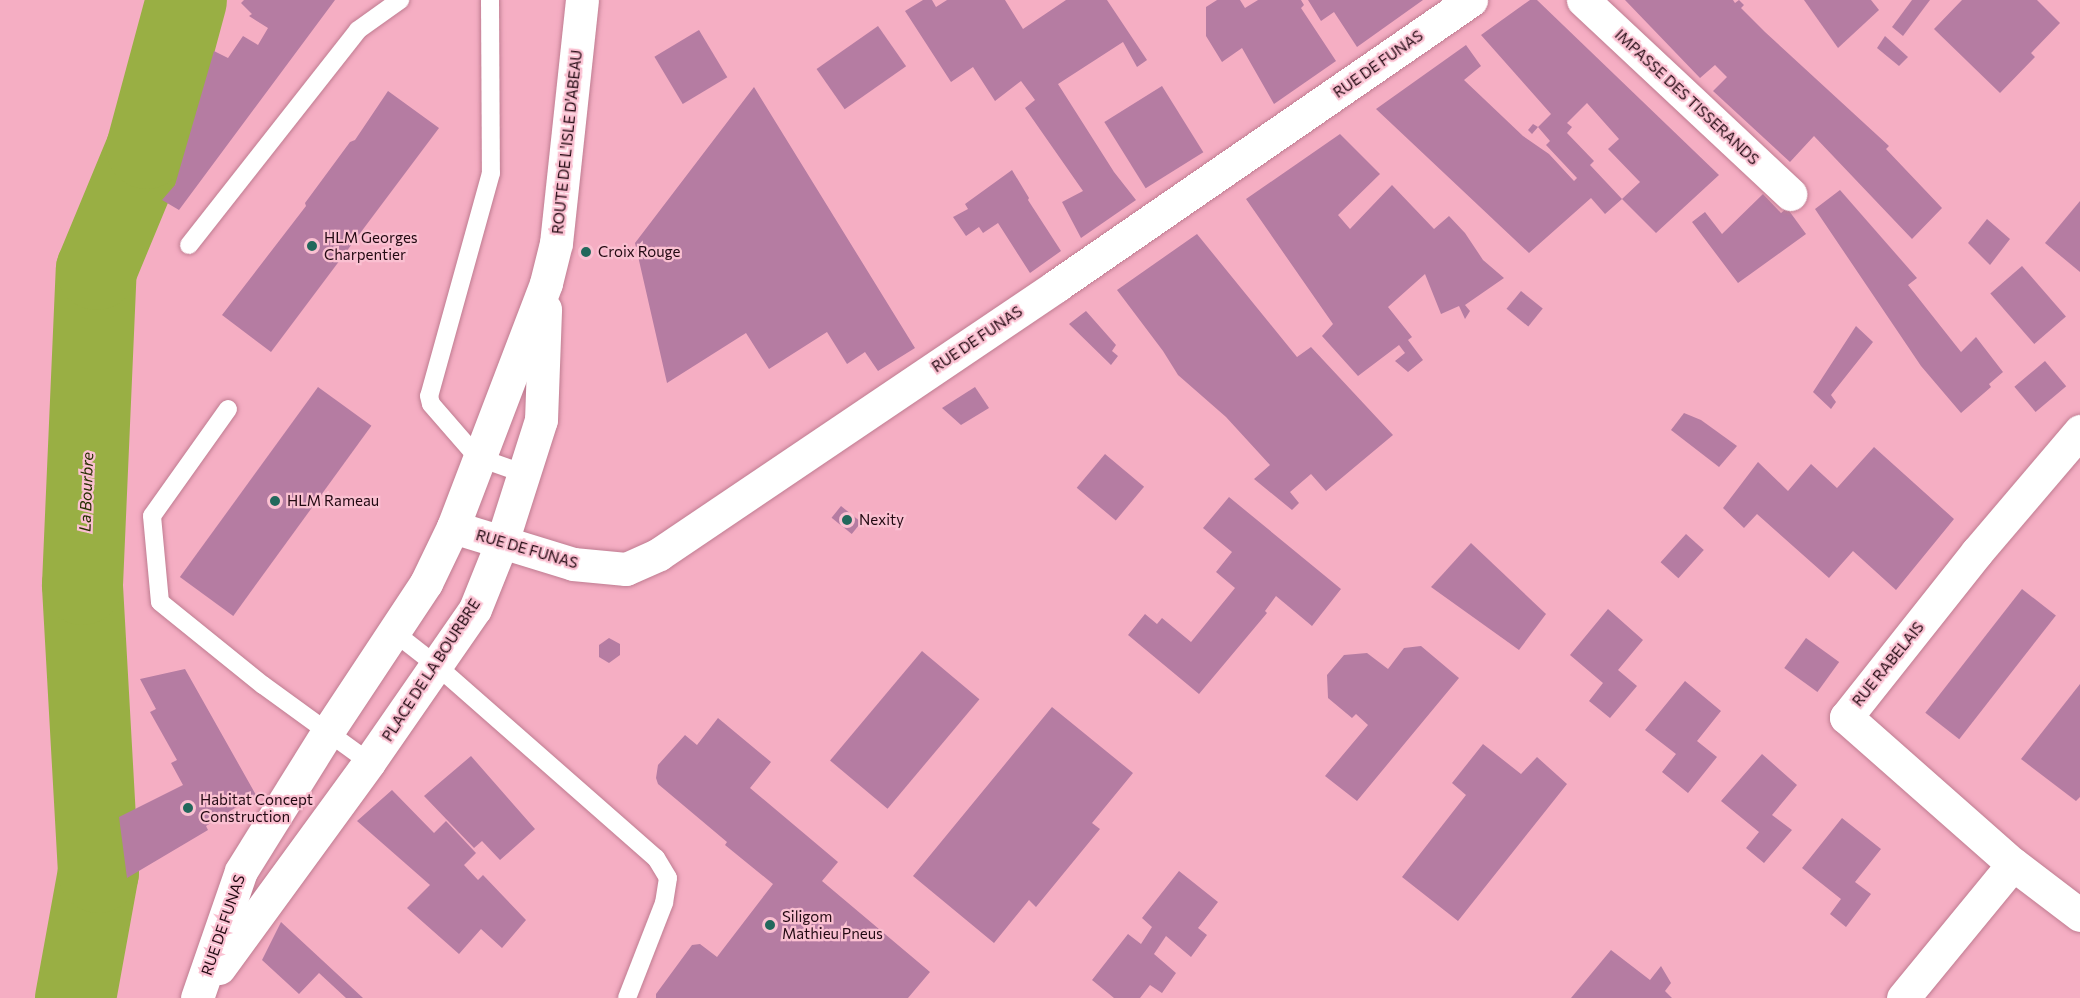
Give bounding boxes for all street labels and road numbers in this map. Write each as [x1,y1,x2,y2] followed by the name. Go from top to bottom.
[1611,25,1763,169] street label: IMPASSE DES TISSERANDS
[1330,26,1426,102] street label: RUE DE FUNAS
[548,49,586,235] street label: ROUTE DE L'ISLE D'ABEAU
[928,302,1026,376] street label: RUE DE FUNAS
[474,526,580,572] street label: RUE DE FUNAS
[378,595,484,745] street label: PLACE DE LA BOURBRE
[1848,618,1928,710] street label: RUE RABELAIS
[197,872,249,978] street label: RUE DE FUNAS

